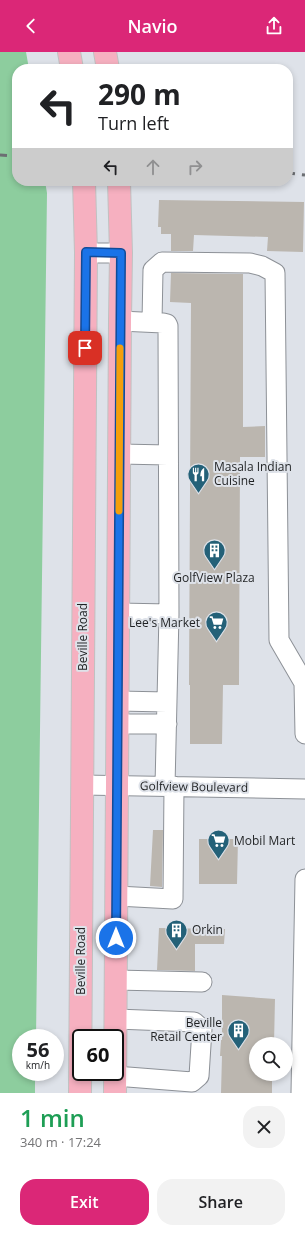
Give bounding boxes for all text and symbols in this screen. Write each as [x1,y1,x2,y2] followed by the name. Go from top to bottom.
[127,14,178,38] text: Navio
[20,15,42,37] icon: back
[263,15,285,37] icon: share
[98,75,181,113] text: 290 m
[32,80,84,132] icon: left
[98,111,169,135] text: Turn left
[100,156,122,178] icon: left
[142,156,164,178] icon: ahead
[184,156,206,178] icon: right
[68,331,102,365] pin
[74,337,96,359] icon: arrive
[214,458,292,489] place label: Masala Indian Cuisine
[186,461,212,494] restaurant icon: Masala Indian Cuisine
[201,538,227,571] building icon: GolfView Plaza
[173,569,255,586] place label: GolfView Plaza
[74,603,91,671] street label: Beville Road
[203,610,229,643] supermarket icon: Lee's Market
[129,614,200,631] place label: Lee's Market
[140,777,248,796] street label: Golfview Boulevard
[205,828,231,861] supermarket icon: Mobil Mart
[234,832,295,849] place label: Mobil Mart
[95,917,137,959] position arrow
[164,917,190,950] building icon: Orkin
[192,921,223,938] place label: Orkin
[72,927,89,995] street label: Beville Road
[150,1014,222,1045] place label: Beville Retail Center
[225,1017,251,1050] building icon: Beville Retail Center
[72,1029,124,1081] speed limit sign: 60
[27,1036,49,1063] text: 56
[249,1037,293,1081] map controls
[249,1037,293,1081] button: search
[26,1058,50,1072] text: km/h
[20,1101,85,1134] text: 1 min
[243,1106,285,1148] button: close
[20,1133,101,1151] text: 340 m · 17:24
[20,1179,149,1225] button: Exit
[157,1179,285,1225] button: Share

